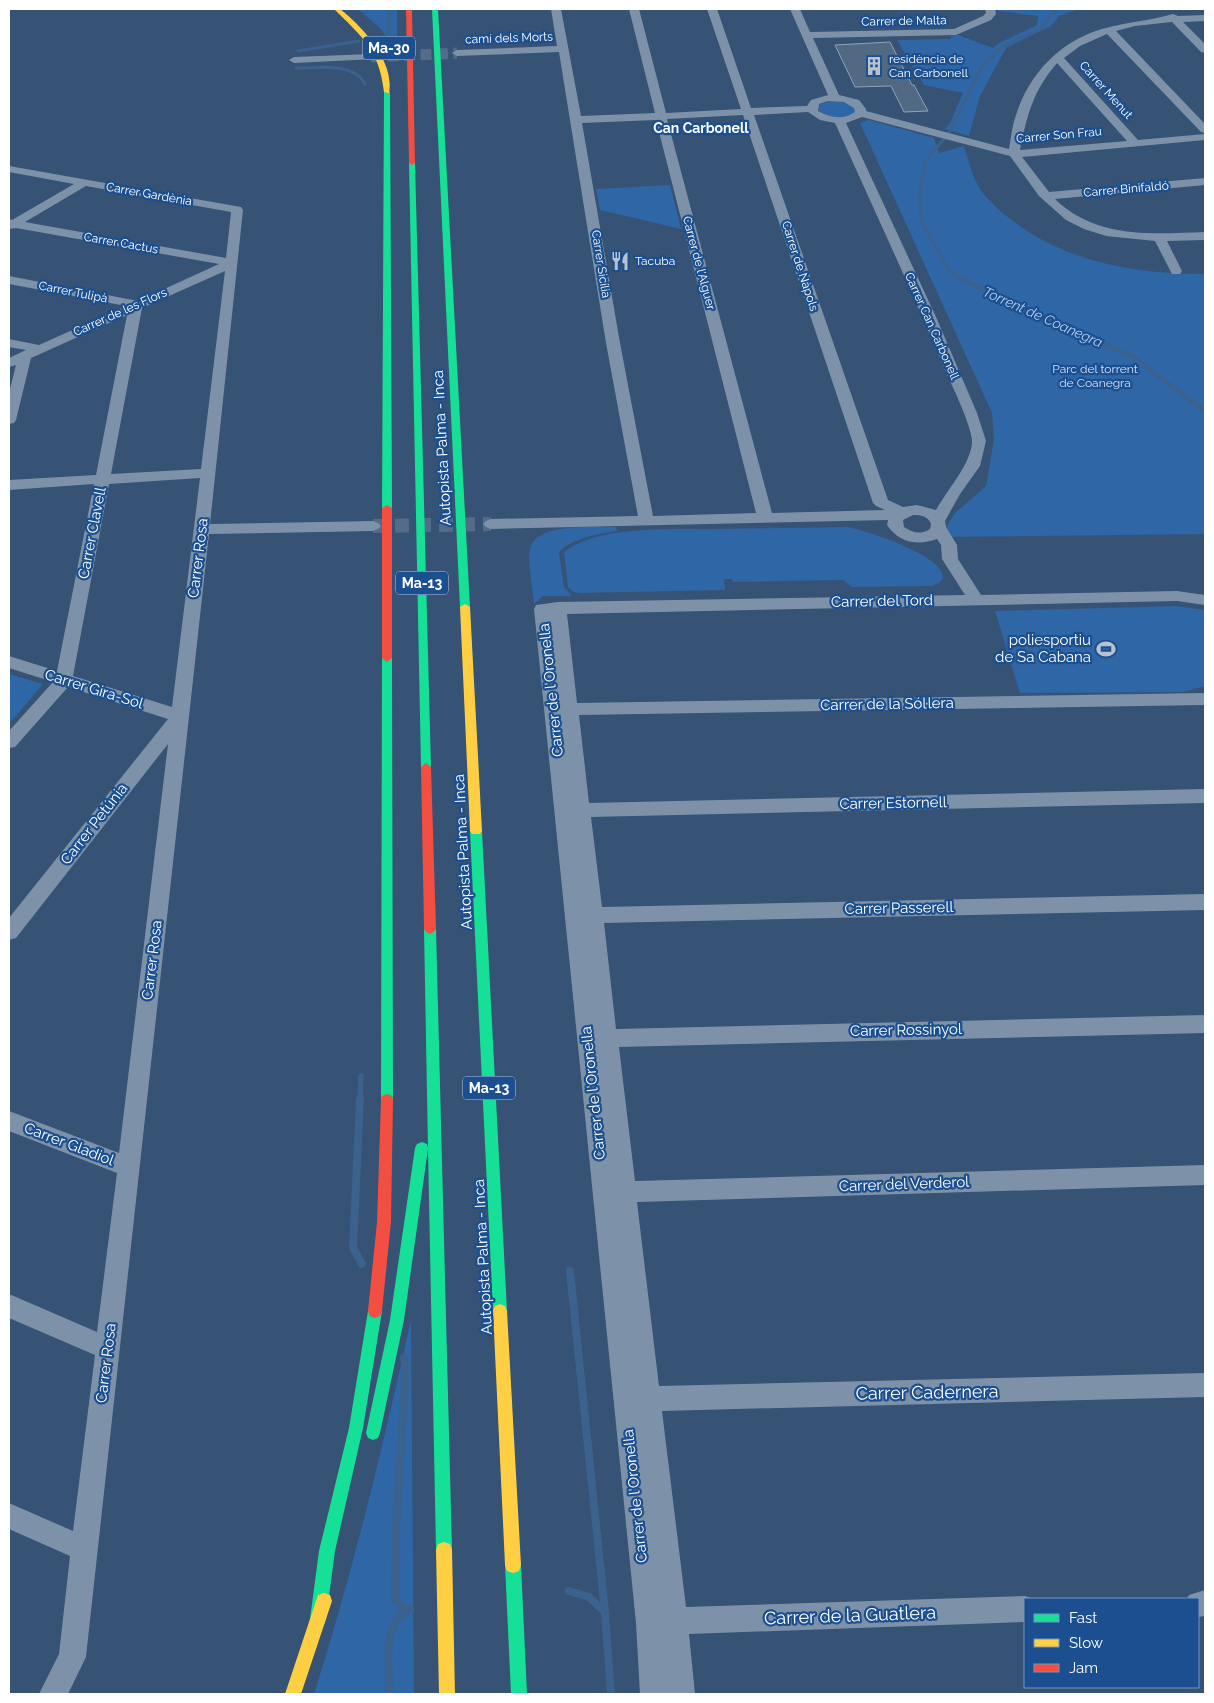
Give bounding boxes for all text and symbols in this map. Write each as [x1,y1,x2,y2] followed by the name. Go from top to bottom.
[861,13,947,29] street label: Carrer de Malta
[465,29,553,47] street label: camí dels Morts
[363,36,415,59] road number: Ma-30
[889,52,969,80] place label: residència de Can Carbonell
[863,55,885,77] building icon: residència de Can Carbonell
[1076,58,1136,122] street label: Carrer Menut
[653,120,749,136] district label: Can Carbonell
[1016,124,1102,146] street label: Carrer Son Frau
[1083,178,1169,200] street label: Carrer Binifaldó
[105,180,193,208] street label: Carrer Gardènia
[680,215,718,312] street label: Carrer de l'Alguer
[779,219,821,313] street label: Carrer de Nàpols
[589,229,613,299] street label: Carrer Sicília
[83,230,160,256] street label: Carrer Cactus
[609,250,631,272] restaurant icon: Tacuba
[635,254,675,268] place label: Tacuba
[902,270,962,382] street label: Carrer Can Carbonell
[37,278,109,306] street label: Carrer Tulipà
[981,283,1105,351] water label: Torrent de Coanegra
[71,285,169,339] street label: Carrer de les Flors
[1052,362,1138,390] park label: Parc del torrent de Coanegra
[429,370,455,526] street label: Autopista Palma - Inca
[74,485,110,581] street label: Carrer Clavell
[184,517,212,599] street label: Carrer Rosa
[396,572,448,594] road number: Ma-13
[831,591,933,611] street label: Carrer del Tord
[535,622,567,758] street label: Carrer de l'Oronella
[995,631,1091,666] place label: poliesportiu de Sa Cabana
[1095,638,1117,660] sports icon: poliesportiu de Sa Cabana
[43,665,146,713] street label: Carrer Gira-Sol
[820,694,954,714] street label: Carrer de la Sól·lera
[450,774,476,930] street label: Autopista Palma - Inca
[57,780,131,868] street label: Carrer Petúnia
[839,793,948,813] street label: Carrer Estornell
[844,898,955,918] street label: Carrer Passerell
[138,919,166,1001] street label: Carrer Rosa
[850,1020,963,1040] street label: Carrer Rossinyol
[577,1025,609,1161] street label: Carrer de l'Oronella
[463,1076,515,1100] road number: Ma-13
[21,1119,117,1170] street label: Carrer Gladiol
[838,1173,970,1195] street label: Carrer del Verderol
[470,1179,496,1335] street label: Autopista Palma - Inca
[92,1322,120,1404] street label: Carrer Rosa
[855,1380,999,1404] street label: Carrer Cadernera
[619,1428,651,1564] street label: Carrer de l'Oronella
[1024,1598,1199,1688] legend
[764,1602,936,1628] street label: Carrer de la Guatlera
[1069,1609,1097,1627] text: Fast
[1069,1634,1103,1652] text: Slow
[1069,1659,1098,1677] text: Jam

